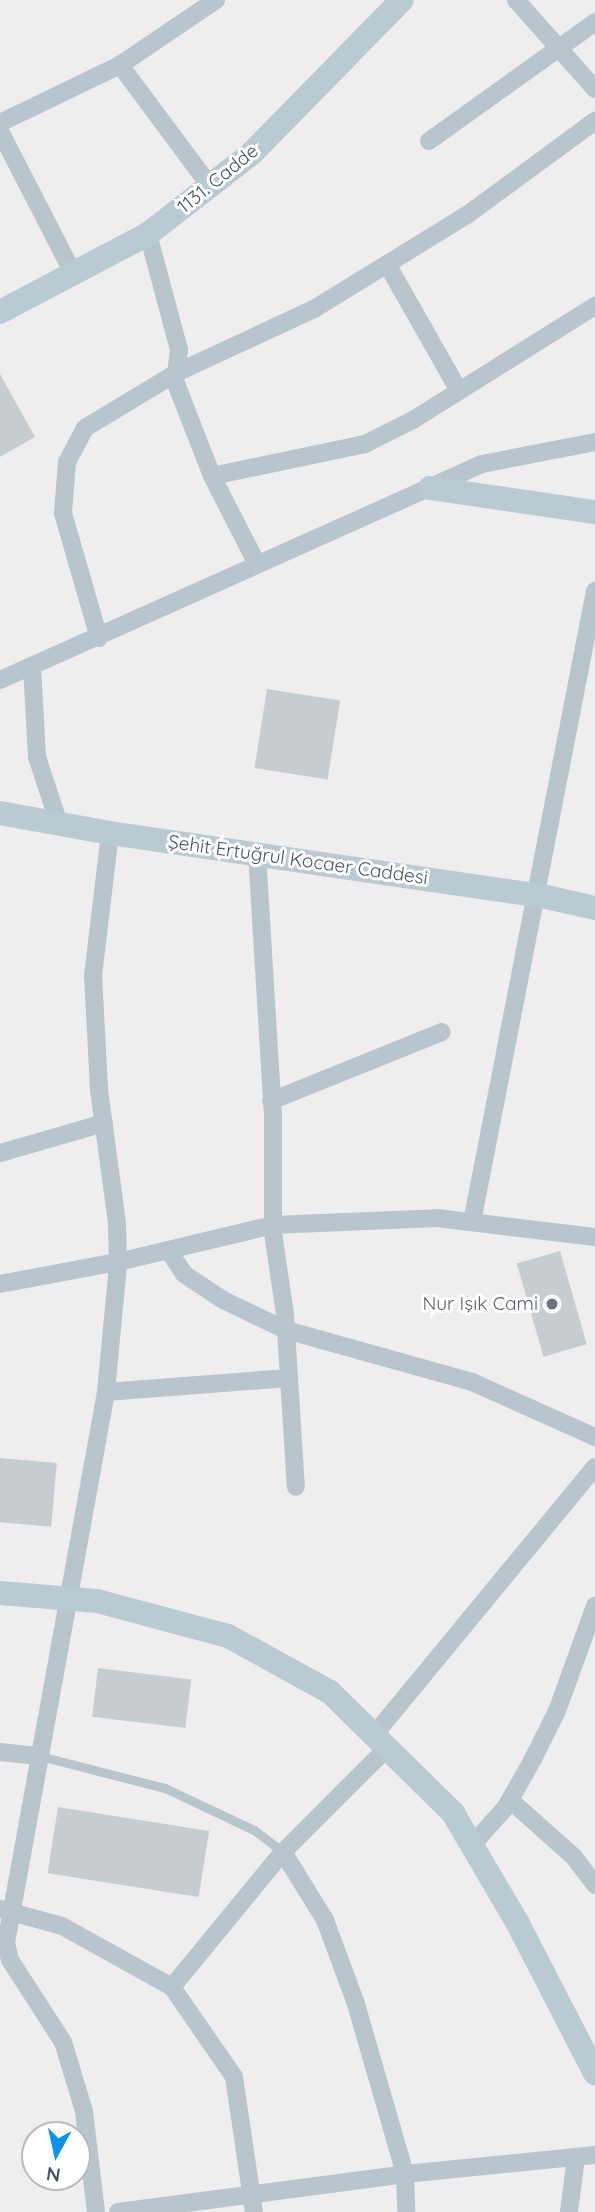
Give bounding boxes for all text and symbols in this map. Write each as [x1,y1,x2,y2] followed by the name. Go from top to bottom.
[173,140,263,218] street label: 1131. Cadde
[167,830,429,890] street label: Şehit Ertuğrul Kocaer Caddesi
[422,1293,538,1315] place label: Nur Işık Cami
[544,1296,560,1312] marker: Nur Işık Cami
[21,2121,91,2191] north arrow
[45,2162,62,2188] text: N

